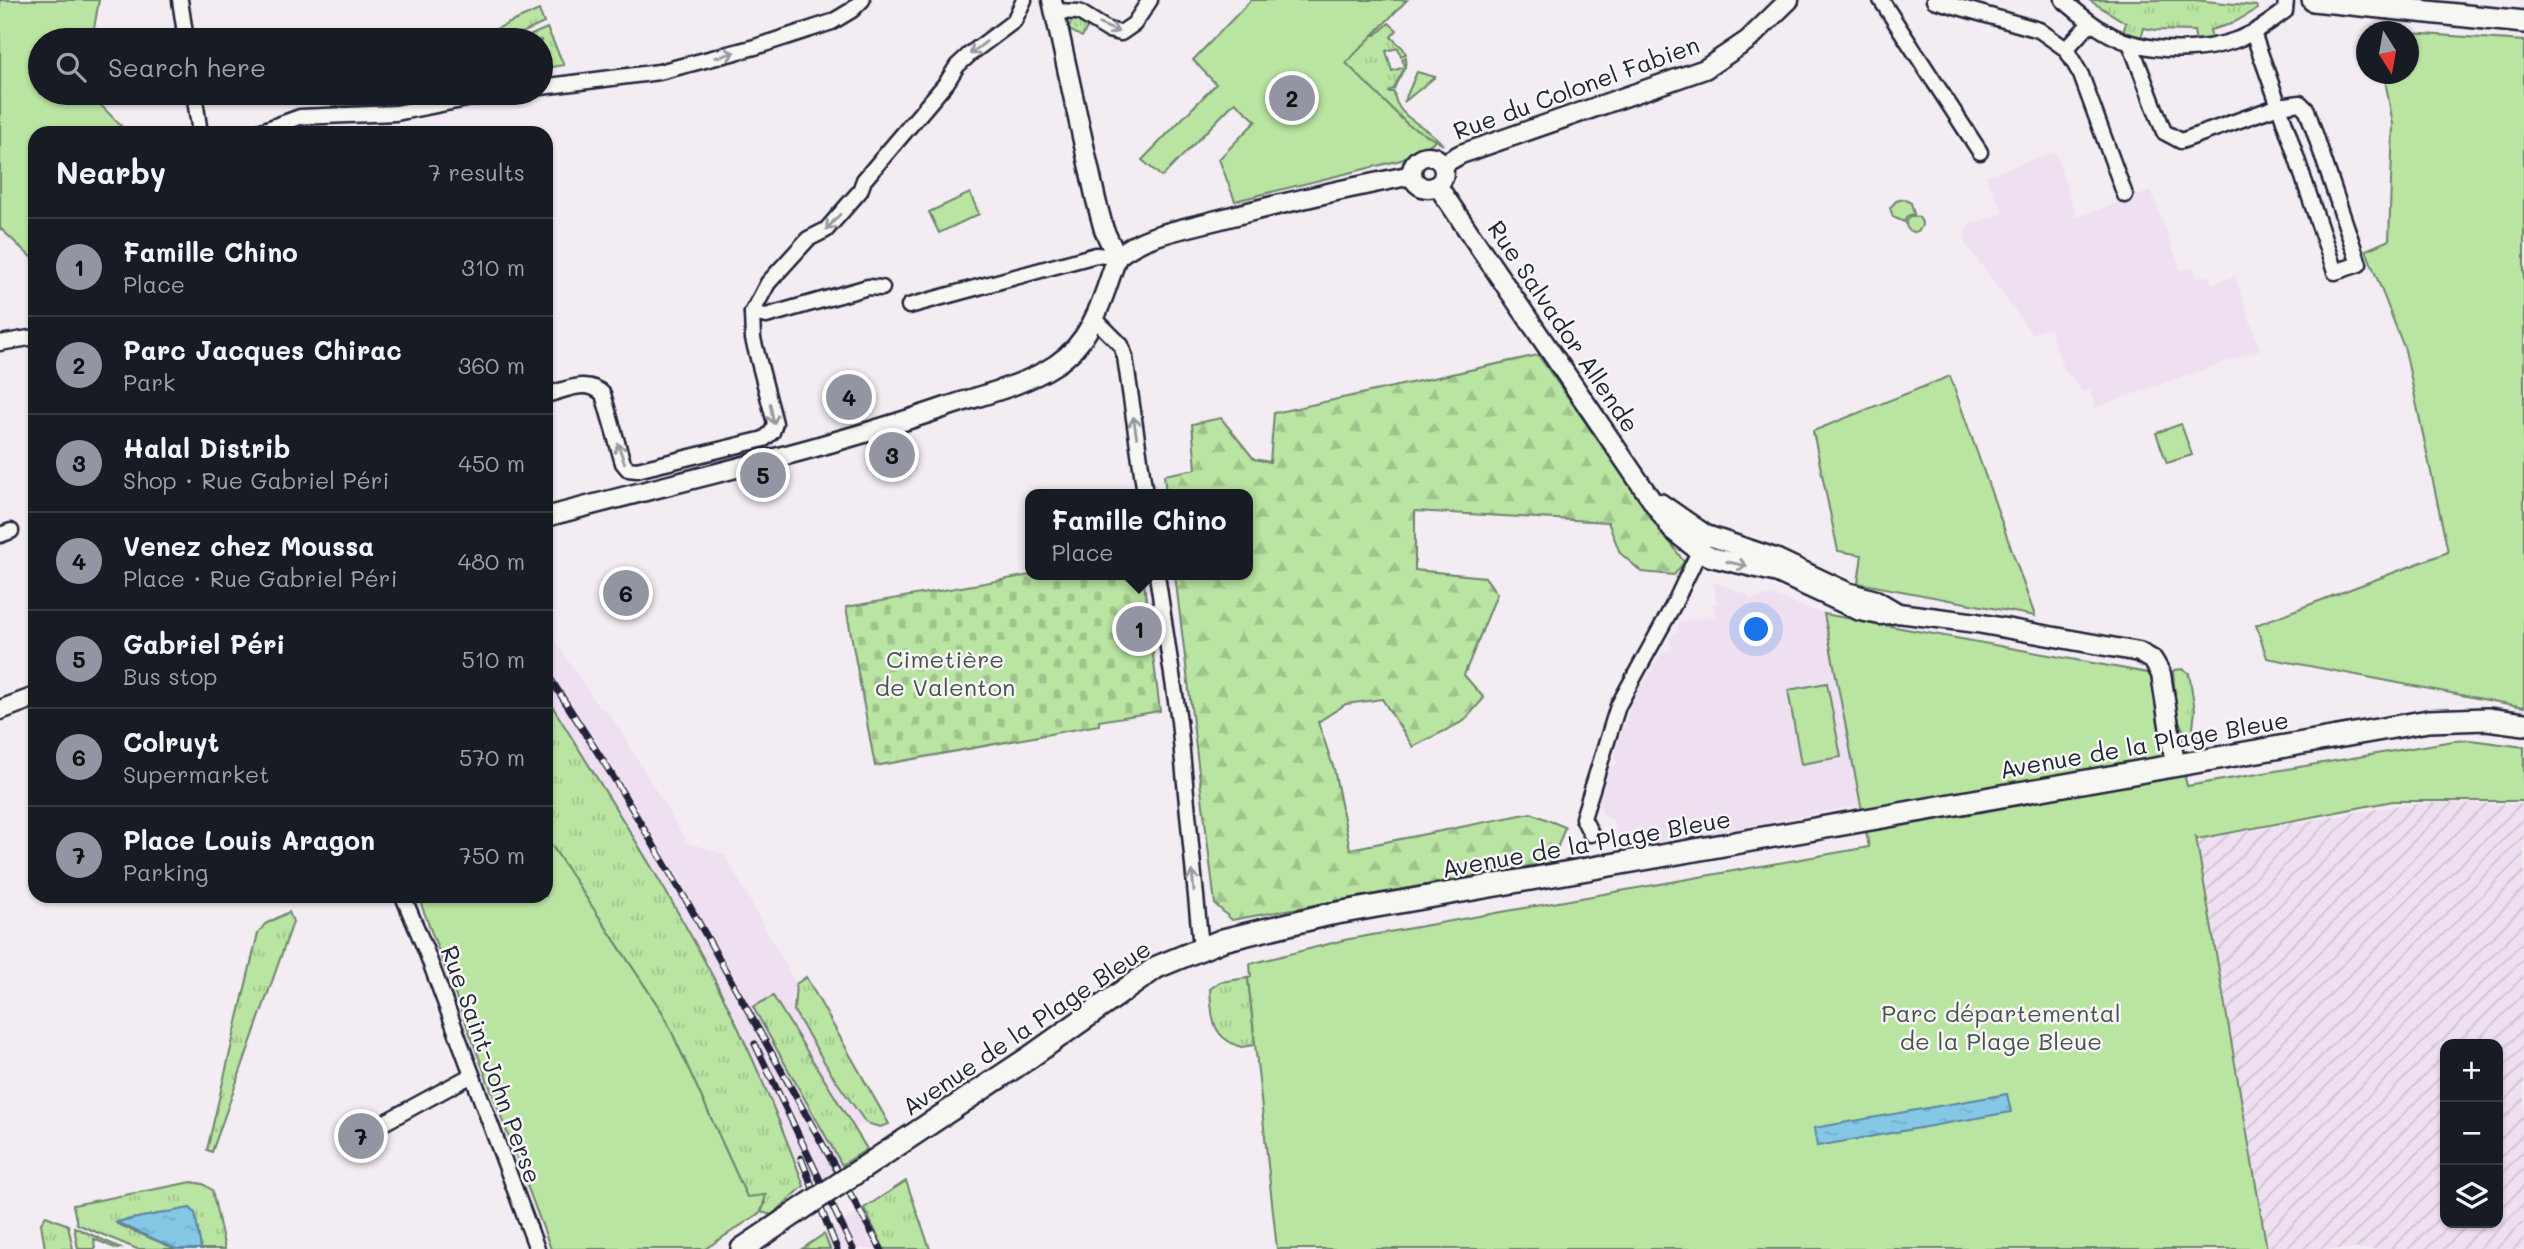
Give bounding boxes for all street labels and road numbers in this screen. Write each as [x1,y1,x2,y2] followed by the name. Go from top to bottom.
[1449,28,1703,146] street label: Rue du Colonel Fabien
[1481,214,1647,438] street label: Rue Salvador Allende
[1997,703,2291,785] street label: Avenue de la Plage Bleue
[1439,802,1733,884] street label: Avenue de la Plage Bleue
[896,932,1156,1122] street label: Avenue de la Plage Bleue
[435,941,549,1187] street label: Rue Saint-John Perse

